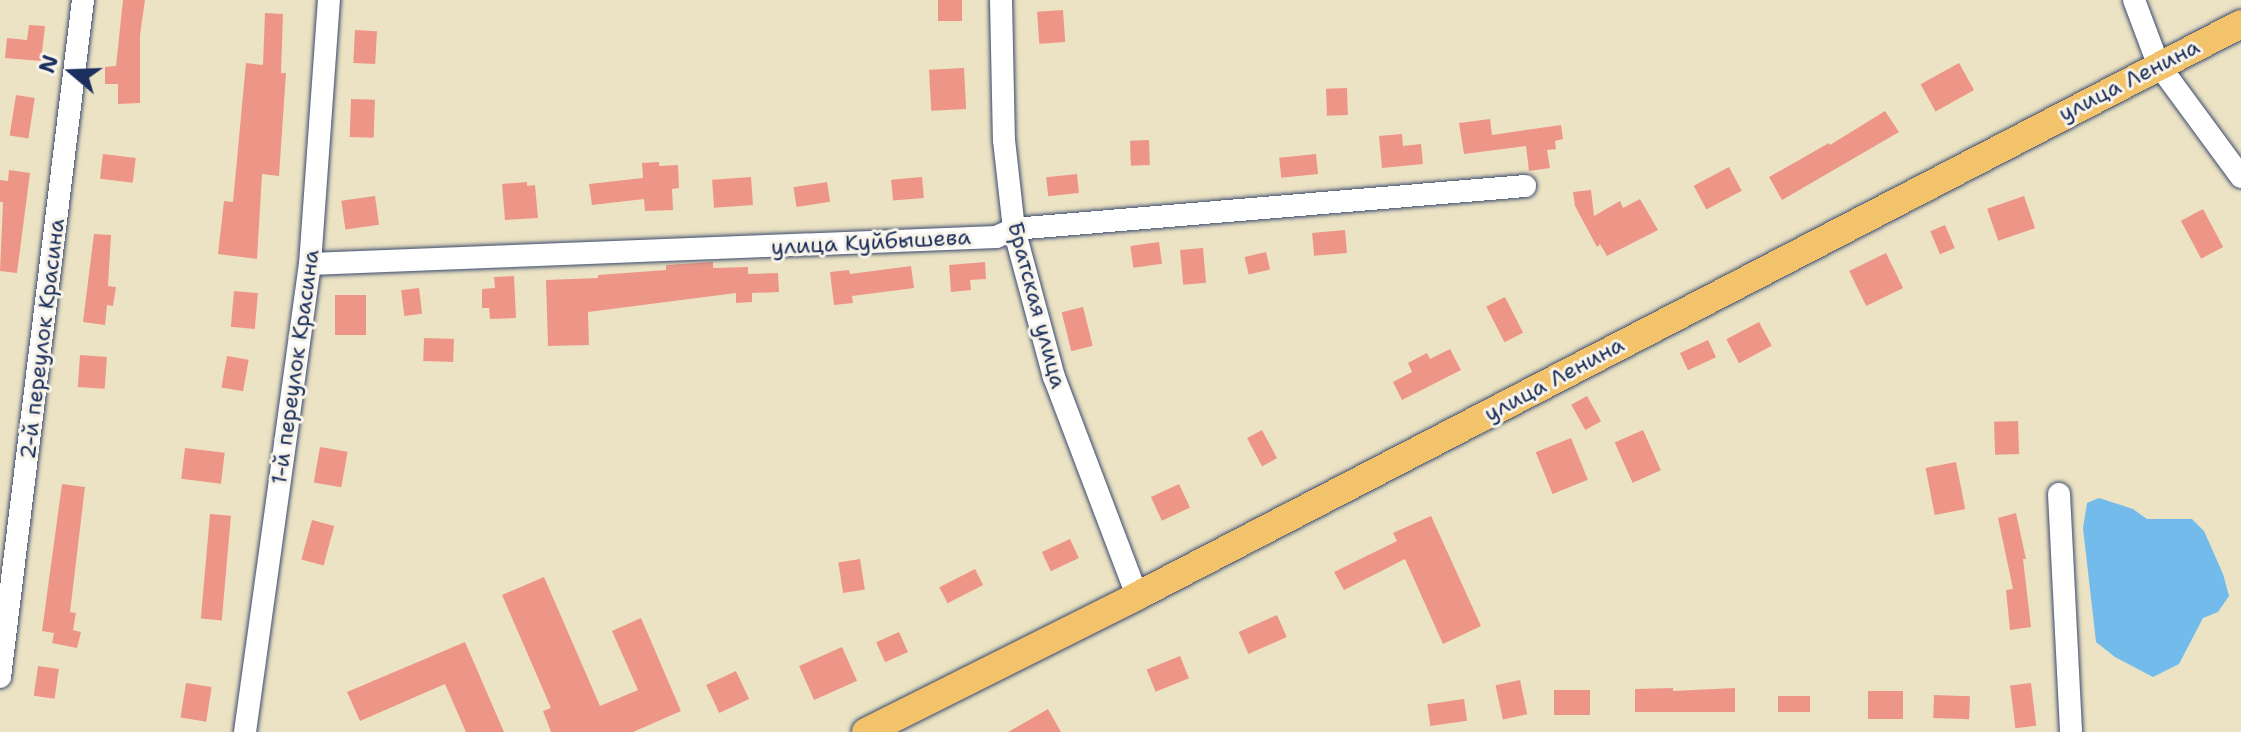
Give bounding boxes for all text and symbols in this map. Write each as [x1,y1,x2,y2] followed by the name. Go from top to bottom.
[32,32,112,112] north arrow
[2054,33,2204,127] street label: улица Ленина
[32,51,65,77] text: N
[14,217,70,461] street label: 2-й переулок Красина
[1002,219,1072,391] street label: Братская улица
[770,224,972,260] street label: улица Куйбышева
[265,248,325,486] street label: 1-й переулок Красина
[1480,331,1628,427] street label: улица Ленина

